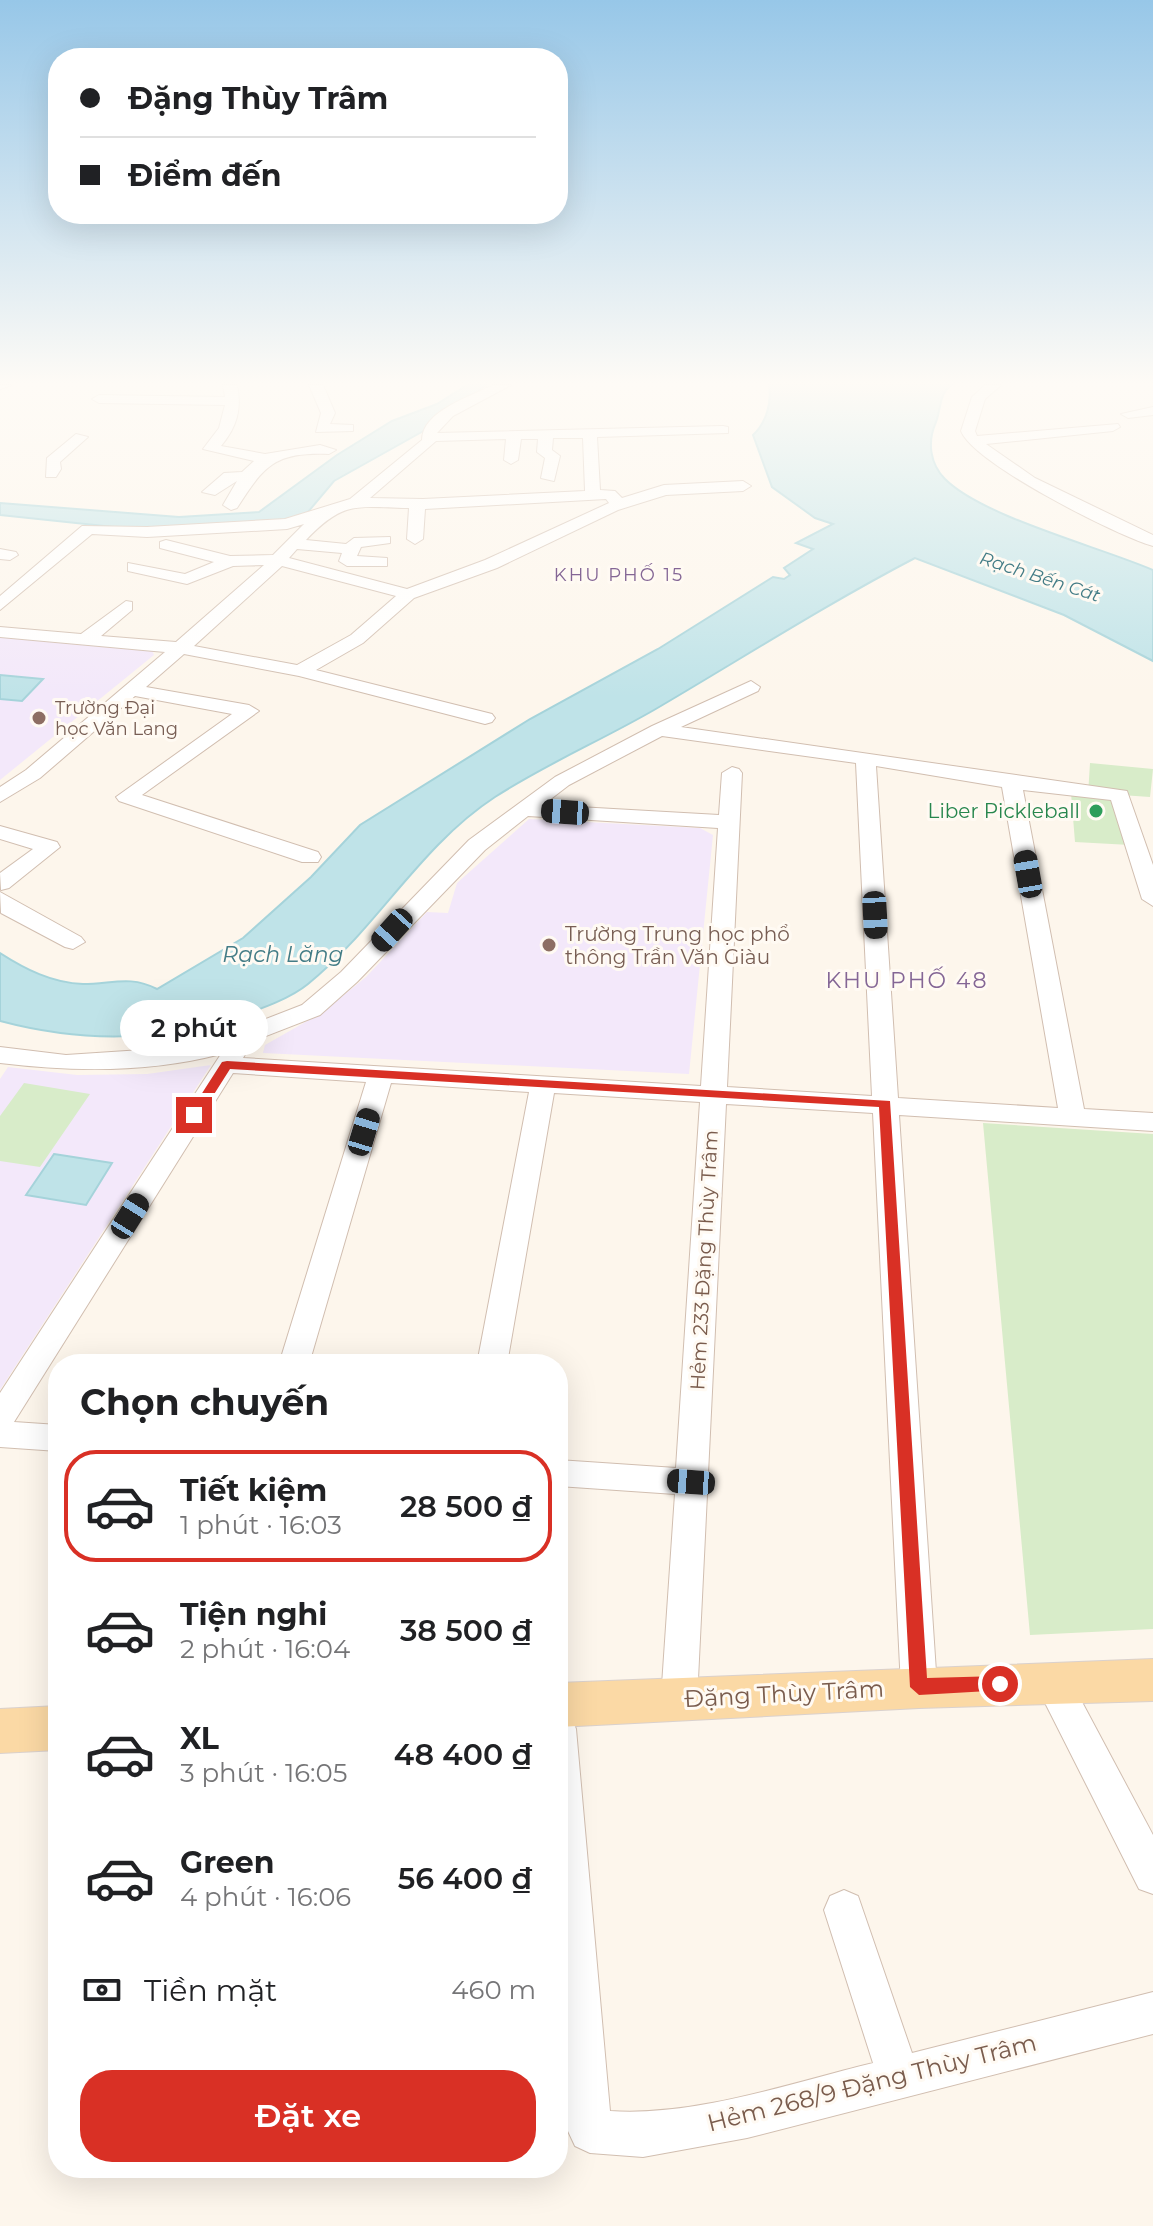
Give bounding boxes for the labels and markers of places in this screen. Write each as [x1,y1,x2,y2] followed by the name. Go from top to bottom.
[55,697,178,740] place label: Trường Đại học Văn Lang
[30,709,48,727] marker: Trường Đại học Văn Lang
[928,799,1080,823] place label: Liber Pickleball
[1087,802,1105,820] marker: Liber Pickleball
[565,922,790,969] place label: Trường Trung học phổ thông Trần Văn Giàu
[540,936,558,954] marker: Trường Trung học phổ thông Trần Văn Giàu

